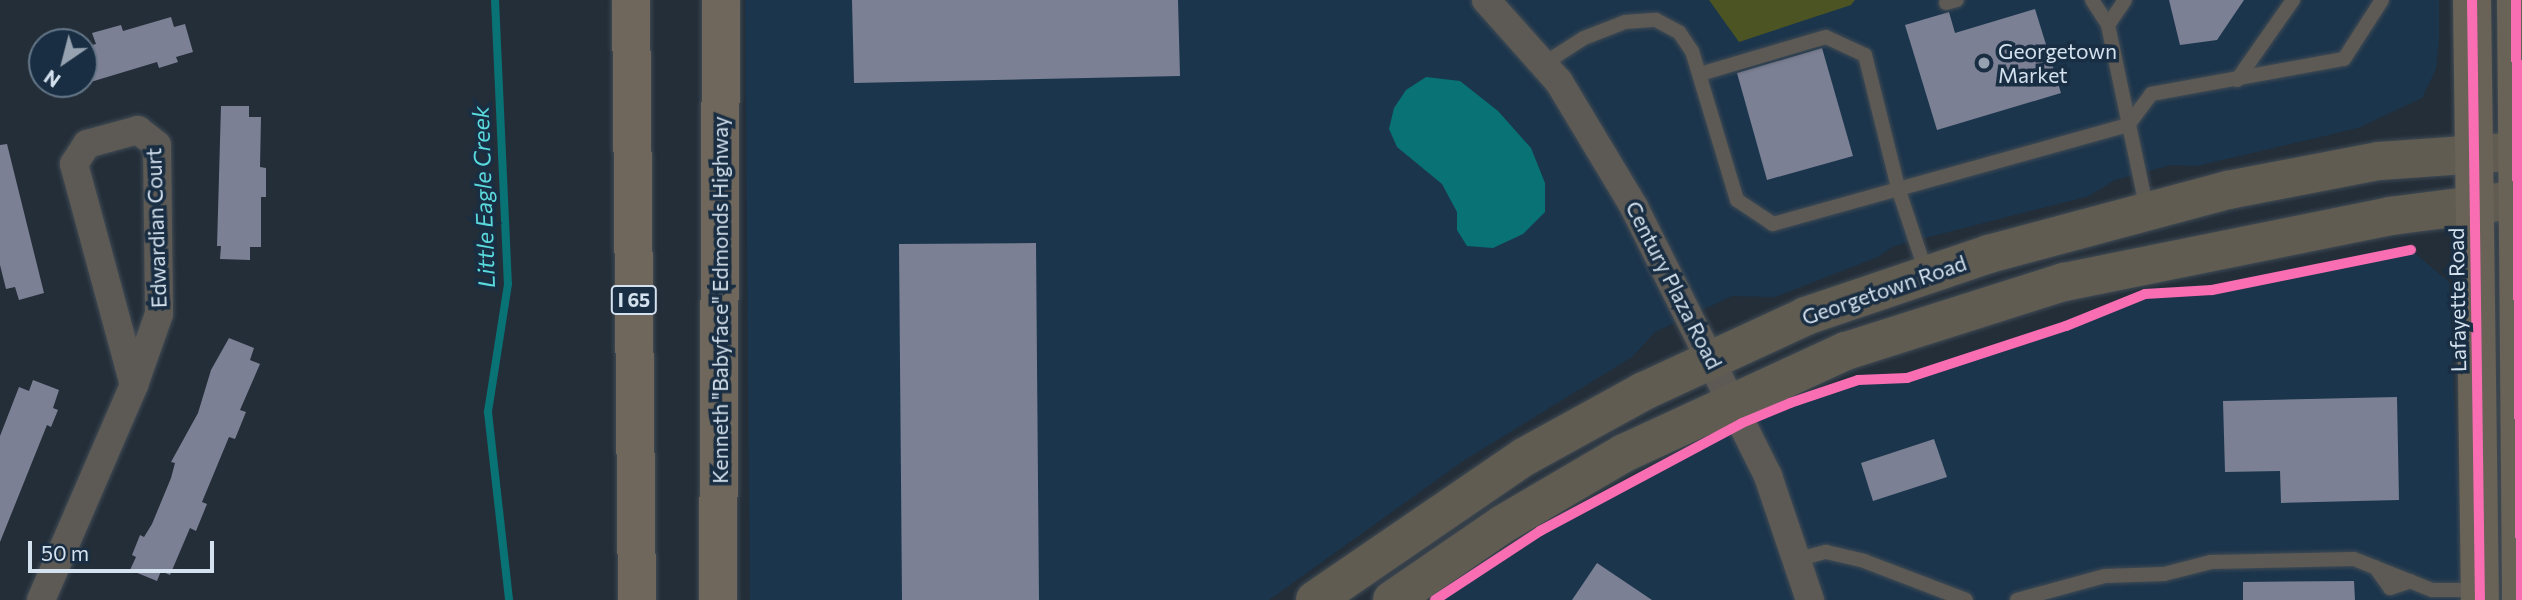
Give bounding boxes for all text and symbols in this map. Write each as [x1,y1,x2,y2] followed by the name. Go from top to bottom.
[28,28,98,98] north arrow
[1998,38,2117,88] place label: Georgetown Market
[1976,55,1992,71] marker: Georgetown Market
[39,65,64,92] text: N
[466,106,500,288] water label: Little Eagle Creek
[707,116,733,484] street label: Kenneth "Babyface" Edmonds Highway
[141,147,171,309] street label: Edwardian Court
[1621,197,1727,373] street label: Century Plaza Road
[2443,228,2471,372] street label: Lafayette Road
[1799,250,1969,330] street label: Georgetown Road
[610,284,658,316] road number: I 65
[32,526,217,570] scale bar
[41,540,89,565] text: 50 m

